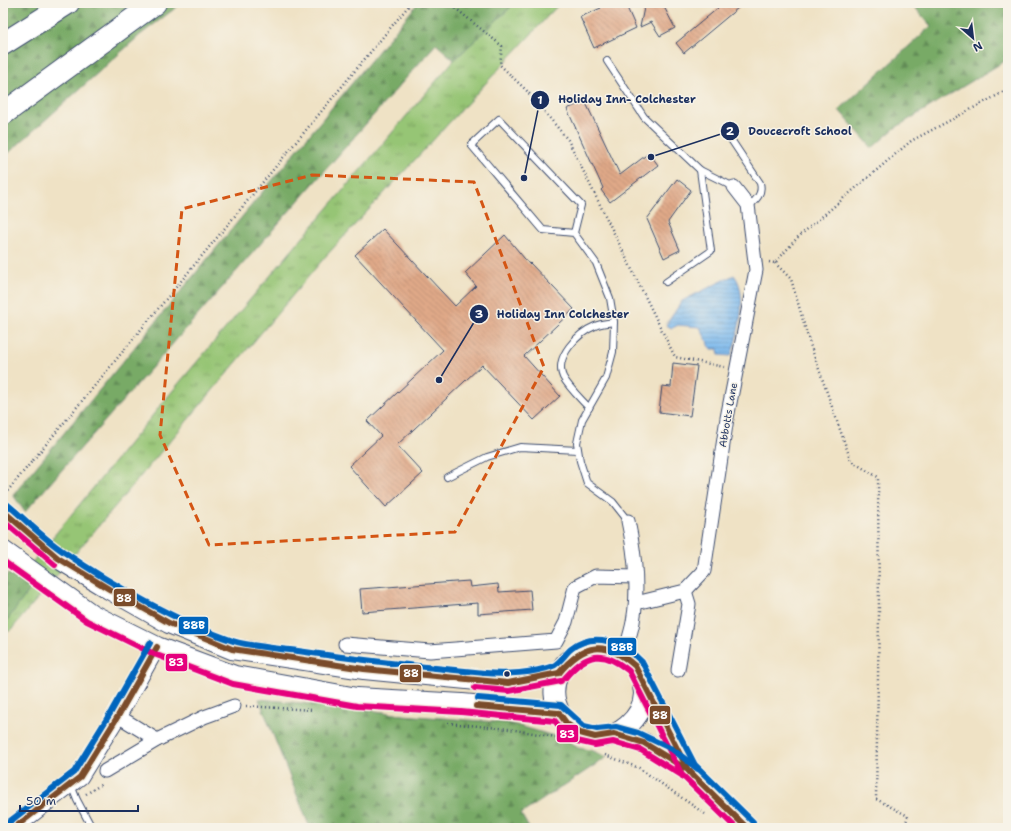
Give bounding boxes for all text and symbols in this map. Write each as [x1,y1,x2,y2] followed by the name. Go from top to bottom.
[953,18,993,58] north arrow
[970,38,985,55] text: N
[530,88,704,111] callout: Holiday Inn- Colchester
[537,92,543,108] text: 1
[558,92,696,107] text: Holiday Inn- Colchester
[720,120,860,143] callout: Doucecroft School
[726,123,735,139] text: 2
[748,124,852,139] text: Doucecroft School
[469,302,637,325] callout: Holiday Inn Colchester
[475,306,483,322] text: 3
[497,307,629,322] text: Holiday Inn Colchester
[716,381,740,448] street label: Abbotts Lane
[113,588,136,607] line badge: 88
[116,591,132,606] text: 88
[178,616,209,635] line badge: 88B
[183,618,205,633] text: 88B
[607,637,637,656] line badge: 88B
[611,640,633,655] text: 88B
[165,653,188,672] line badge: 83
[168,655,184,670] text: 83
[399,664,422,683] line badge: 88
[403,666,419,681] text: 88
[502,669,512,679] unlabelled marker
[649,705,671,725] line badge: 88
[652,708,668,723] text: 88
[556,724,579,743] line badge: 83
[559,727,575,742] text: 83
[20,787,138,813] scale bar
[26,793,56,809] text: 50 m

